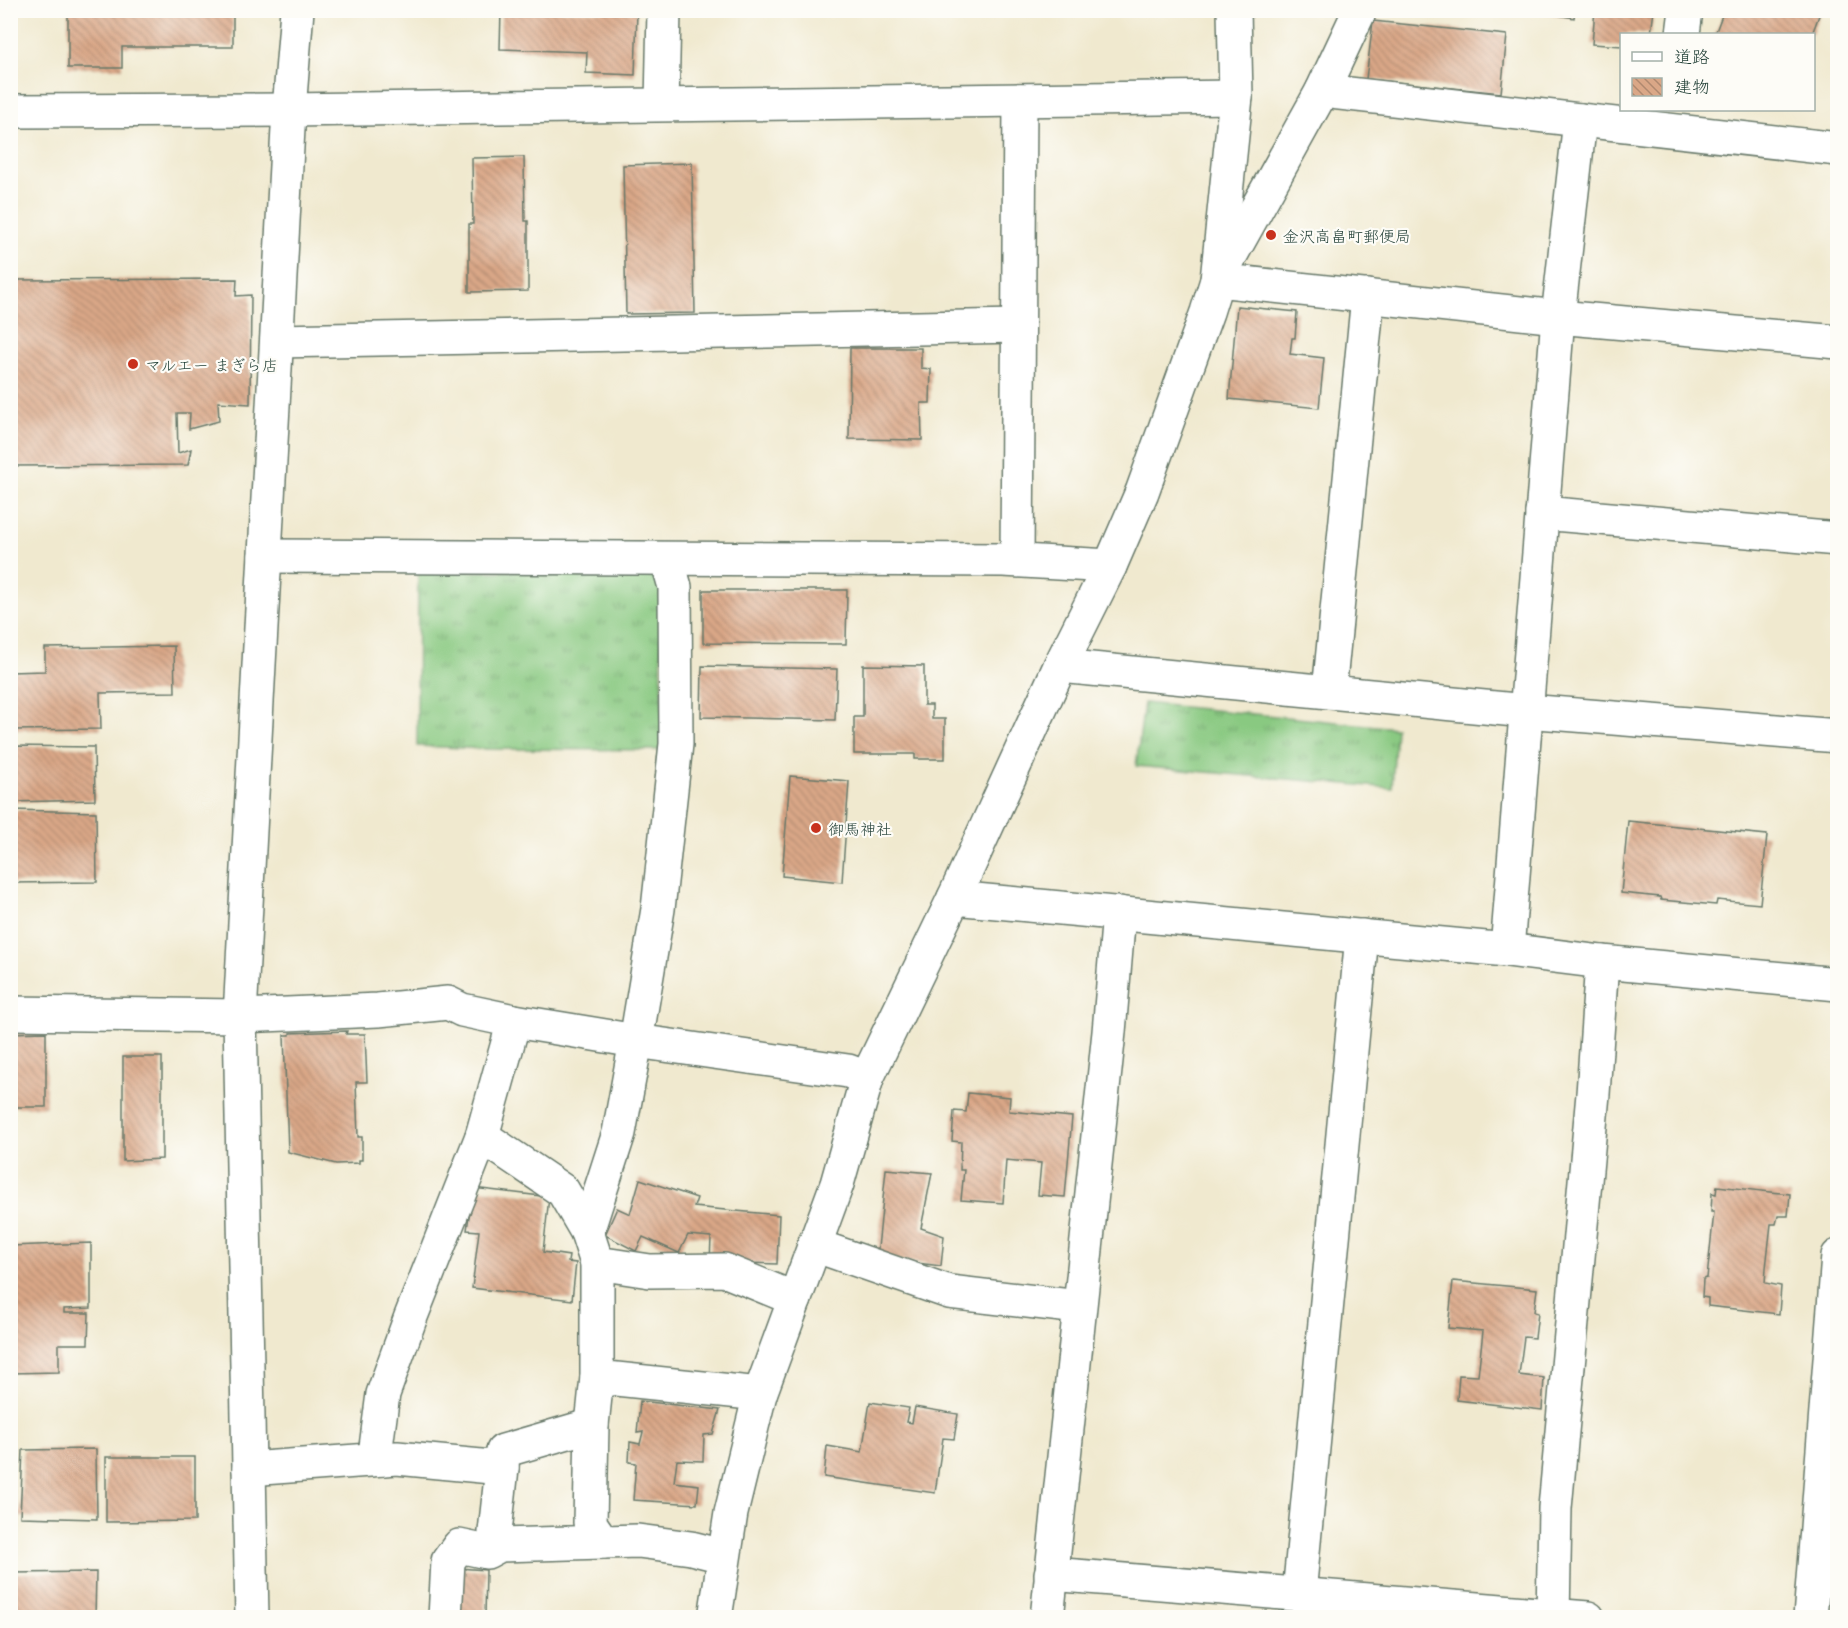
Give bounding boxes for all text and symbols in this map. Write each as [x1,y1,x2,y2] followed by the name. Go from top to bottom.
[1620,33,1815,111] legend
[1674,42,1710,69] text: 道路
[1674,72,1710,99] text: 建物
[1283,223,1411,247] place label: 金沢高畠町郵便局
[1264,228,1278,242] marker: 金沢高畠町郵便局
[145,352,278,376] place label: マルエー まぎら店
[126,357,140,371] marker: マルエー まぎら店
[828,816,892,840] place label: 御馬神社
[809,821,823,835] marker: 御馬神社

